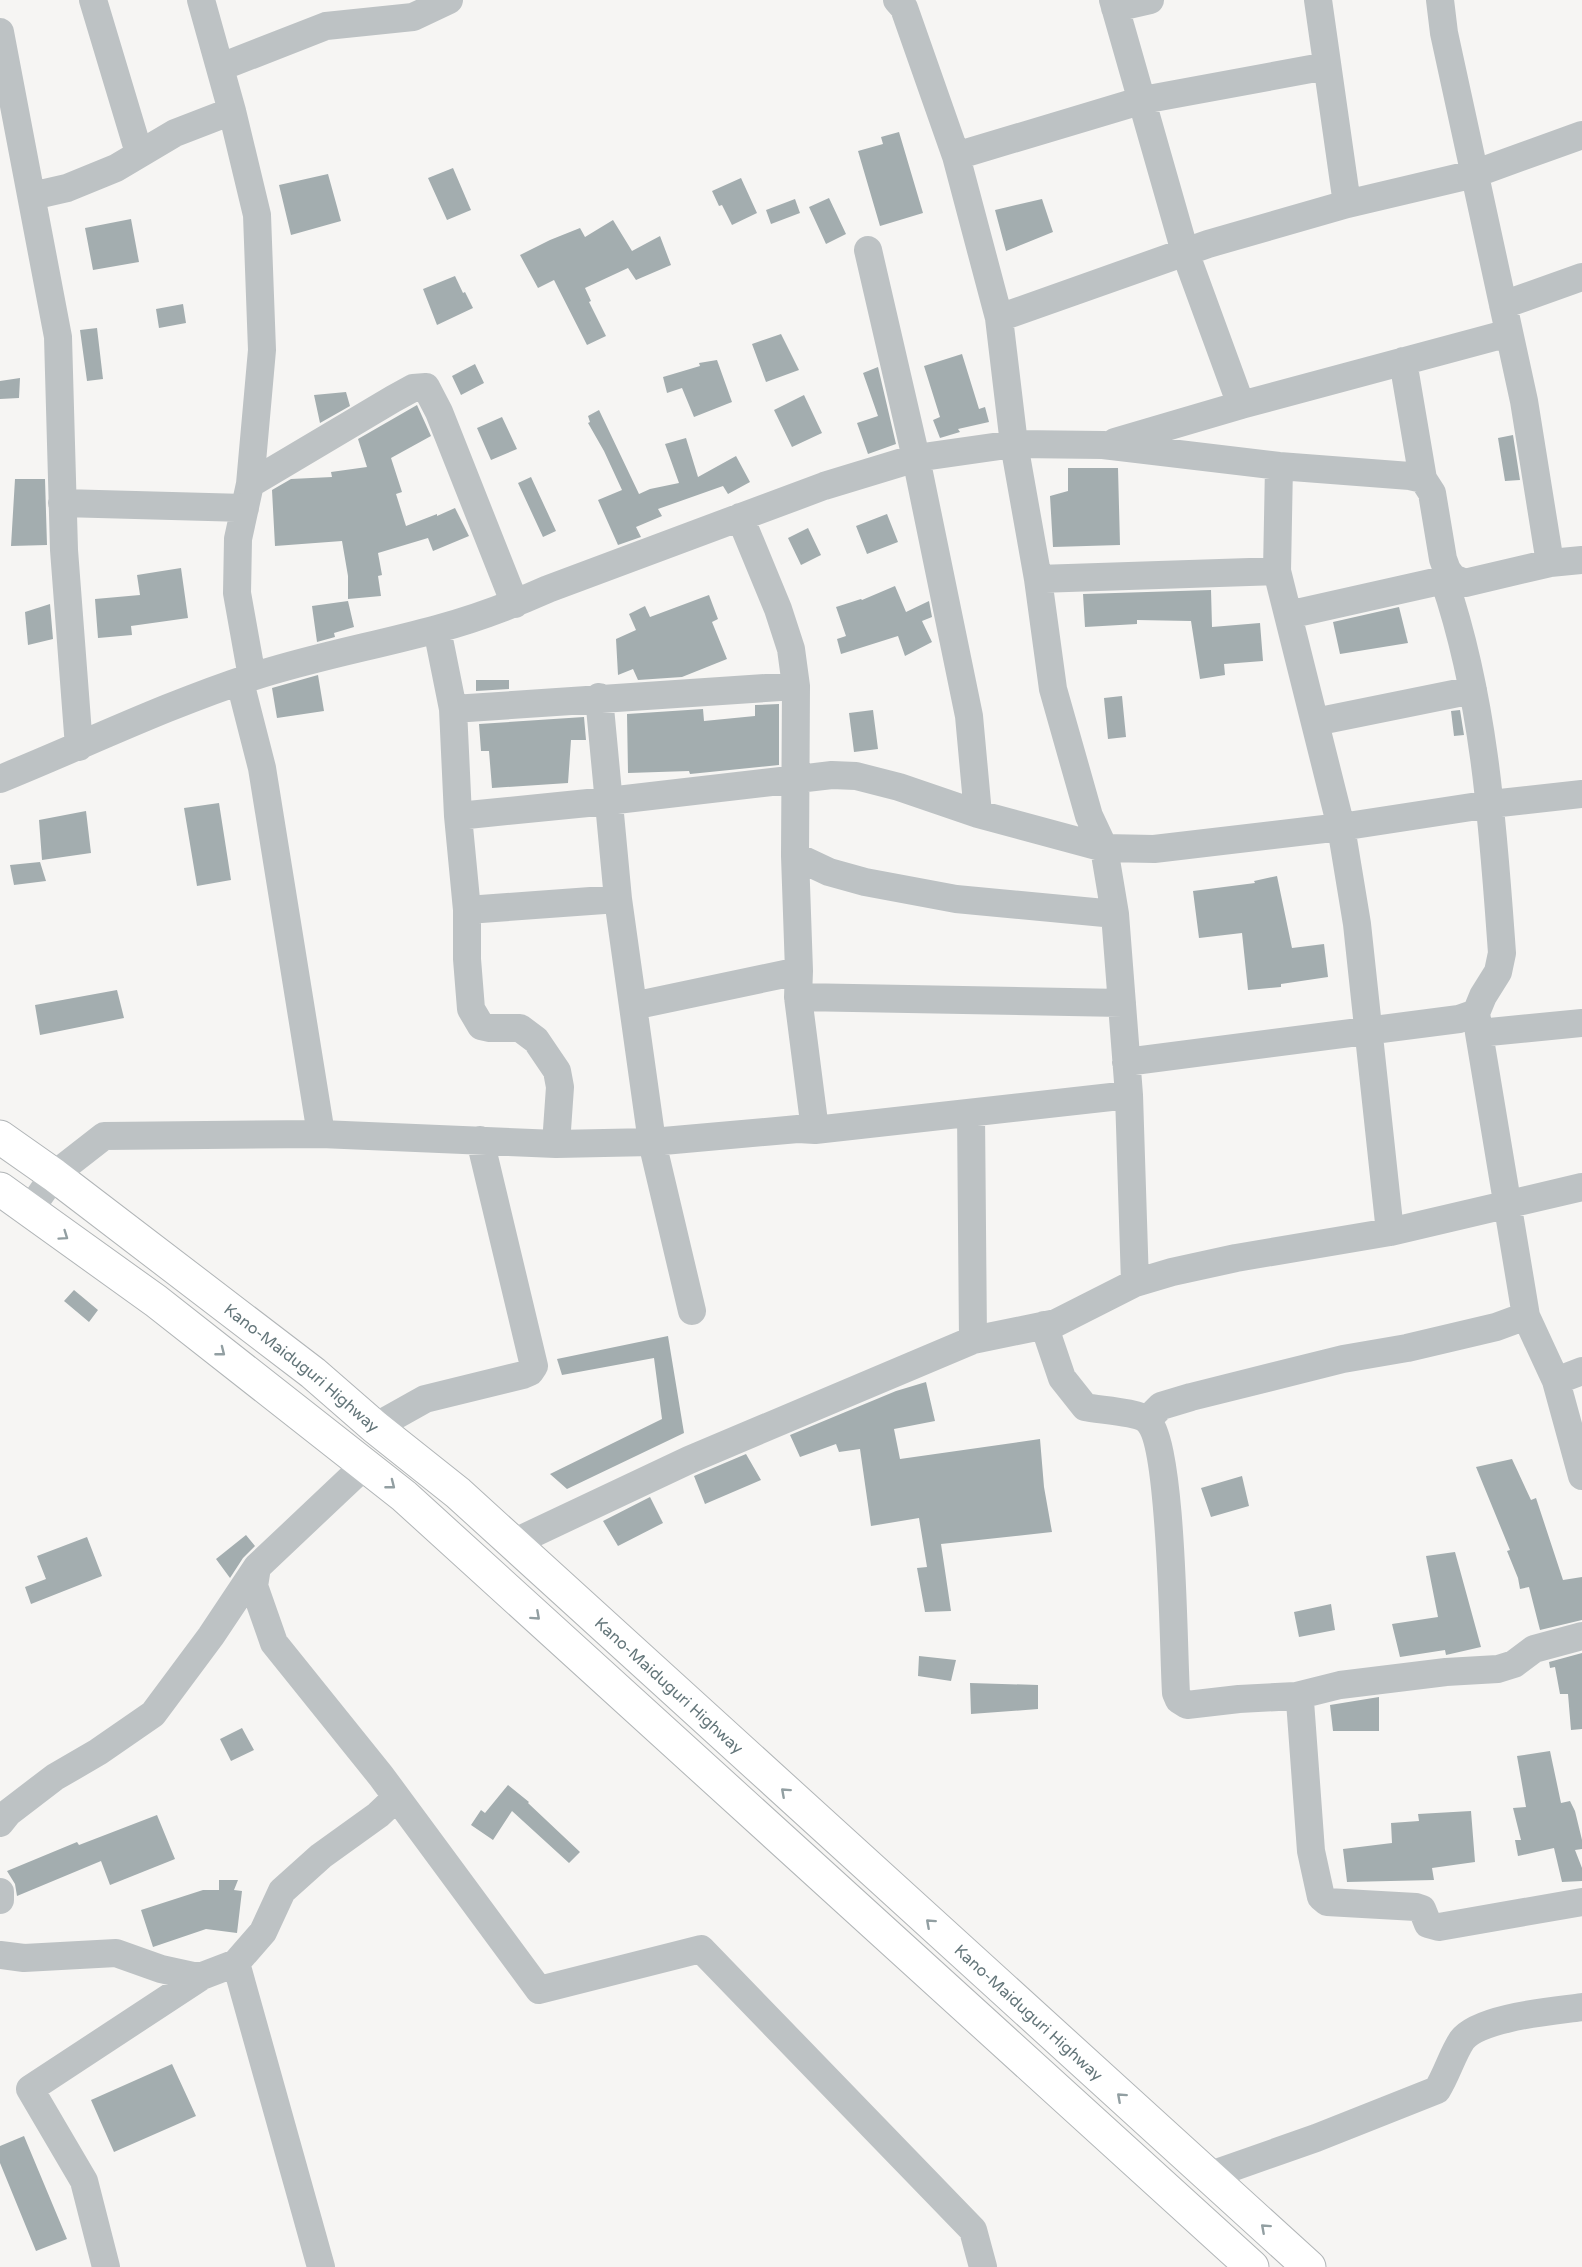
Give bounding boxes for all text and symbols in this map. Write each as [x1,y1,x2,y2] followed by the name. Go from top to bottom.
[57,1229,68,1240] one-way arrow
[220,1300,383,1437] street label: Kano-Maiduguri Highway
[214,1344,225,1355] one-way arrow
[384,1478,395,1489] one-way arrow
[529,1609,539,1620] one-way arrow
[590,1613,747,1759] street label: Kano-Maiduguri Highway
[782,1788,792,1799] one-way arrow
[926,1919,937,1930] one-way arrow
[950,1940,1107,2086] street label: Kano-Maiduguri Highway
[1117,2093,1128,2104] one-way arrow
[1262,2224,1272,2235] one-way arrow

